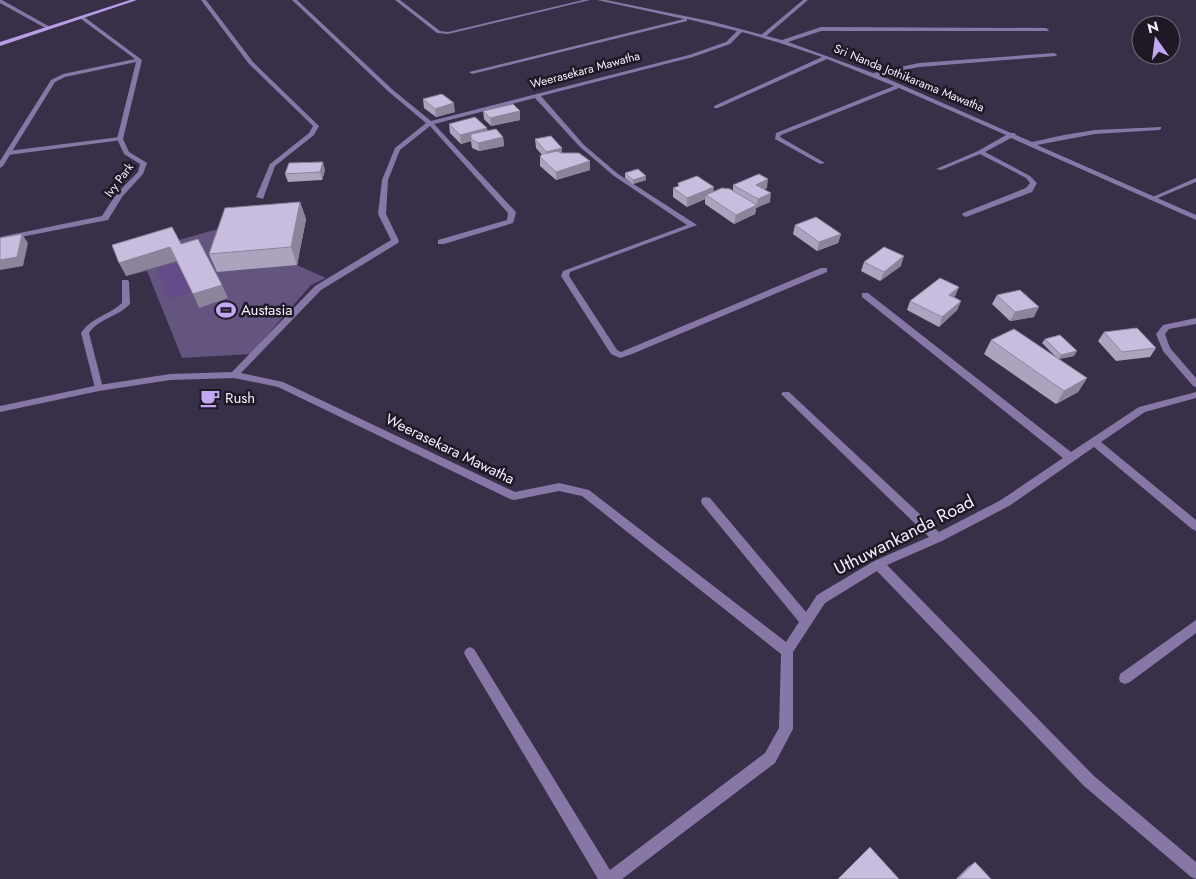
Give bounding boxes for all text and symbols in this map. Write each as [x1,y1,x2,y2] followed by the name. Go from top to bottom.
[1131,15,1181,65] north arrow
[1145,16,1161,38] text: N
[831,40,987,117] street label: Sri Nanda Jothikarama Mawatha
[528,47,642,93] street label: Weerasekara Mawatha
[100,159,138,201] street label: Ivy Park
[215,299,237,321] sports icon: Austasia
[241,299,293,321] place label: Austasia
[199,387,221,409] cafe icon: Rush
[225,387,255,409] place label: Rush
[382,408,518,490] street label: Weerasekara Mawatha
[829,488,979,582] street label: Uthuwankanda Road

